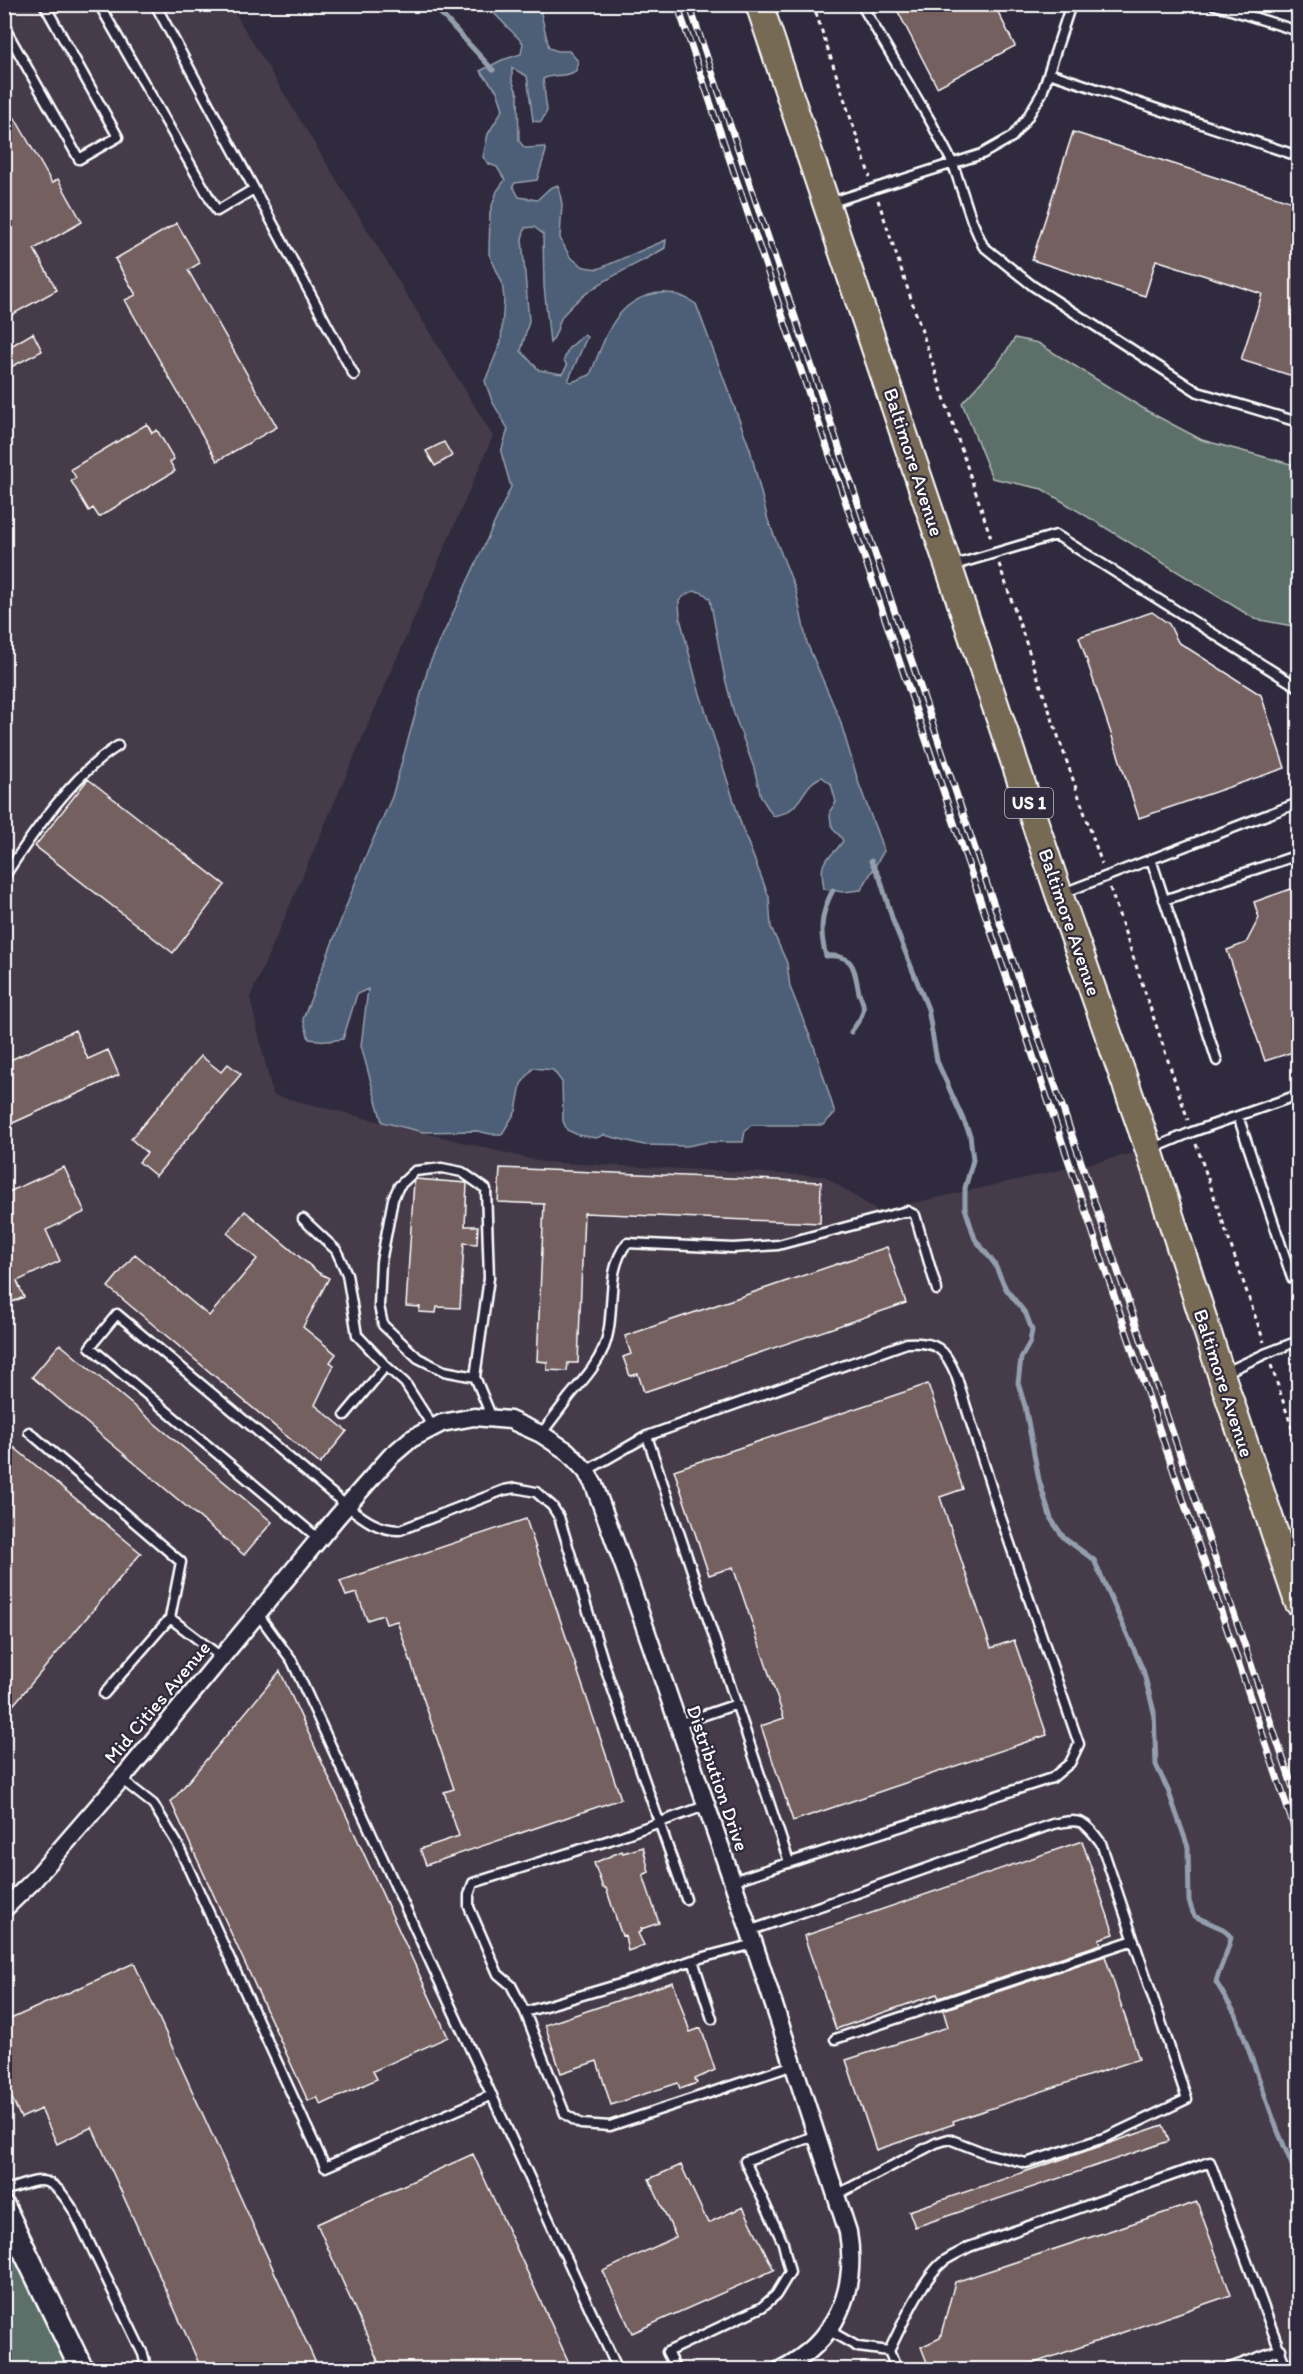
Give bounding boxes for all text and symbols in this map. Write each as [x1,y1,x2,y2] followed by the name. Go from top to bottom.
[879,385,949,539] street label: Baltimore Avenue
[1005,788,1053,818] road number: US 1
[1034,845,1106,999] street label: Baltimore Avenue
[1189,1306,1259,1460] street label: Baltimore Avenue
[99,1636,215,1768] street label: Mid Cities Avenue
[682,1702,754,1854] street label: Distribution Drive

